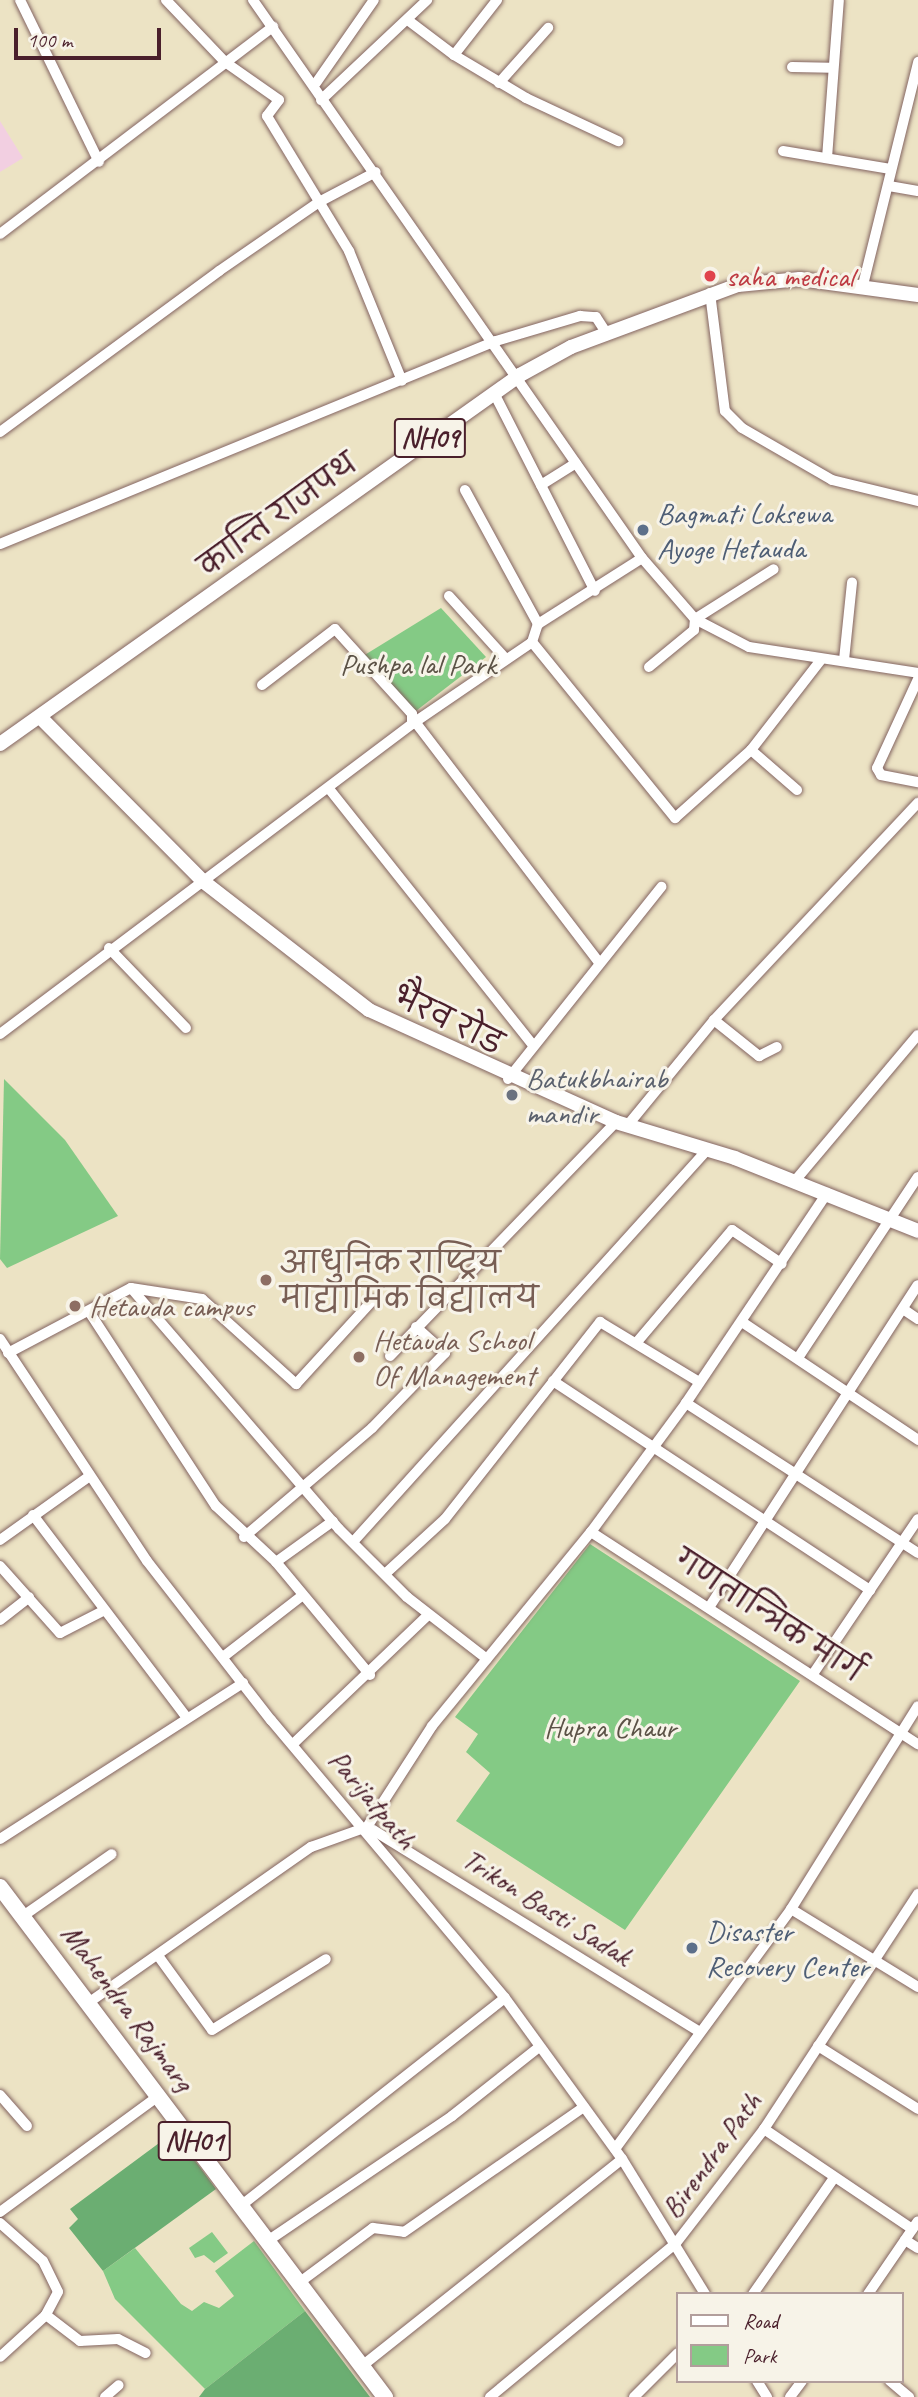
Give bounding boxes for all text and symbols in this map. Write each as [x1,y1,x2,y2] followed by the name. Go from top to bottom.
[18,14,164,58] scale bar
[27,27,72,53] text: 100 m
[726,258,855,294] place label: saha medical
[700,266,720,286] marker: saha medical
[393,414,467,462] road number: NH09
[192,446,364,584] street label: कान्ति राजपथ
[657,495,832,566] place label: Bagmati Loksewa Ayoge Hetauda
[635,522,651,538] marker: Bagmati Loksewa Ayoge Hetauda
[340,646,496,682] park label: Pushpa lal Park
[387,978,509,1062] street label: भैरव रोड
[526,1060,667,1130] place label: Batukbhairab mandir
[504,1087,520,1103] marker: Batukbhairab mandir
[280,1245,539,1316] place label: आधुनिक राष्ट्रिय माद्यामिक विद्यालय
[258,1272,274,1288] marker: आधुनिक राष्ट्रिय माद्यामिक विद्यालय
[89,1288,256,1324] place label: Hetauda campus
[67,1298,83,1314] marker: Hetauda campus
[373,1322,535,1392] place label: Hetauda School Of Management
[351,1349,367,1365] marker: Hetauda School Of Management
[668,1542,870,1690] street label: गणतान्त्रिक मार्ग
[544,1709,676,1745] park label: Hupra Chaur
[321,1742,425,1856] street label: Parijatpath
[455,1840,639,1974] street label: Trikon Basti Sadak
[706,1913,869,1983] place label: Disaster Recovery Center
[53,1916,203,2098] street label: Mahendra Rajmarg
[684,1940,700,1956] marker: Disaster Recovery Center
[653,2085,769,2225] street label: Birendra Path
[157,2116,231,2166] road number: NH01
[676,2292,904,2383] legend
[743,2308,778,2334] text: Road
[743,2343,776,2369] text: Park

